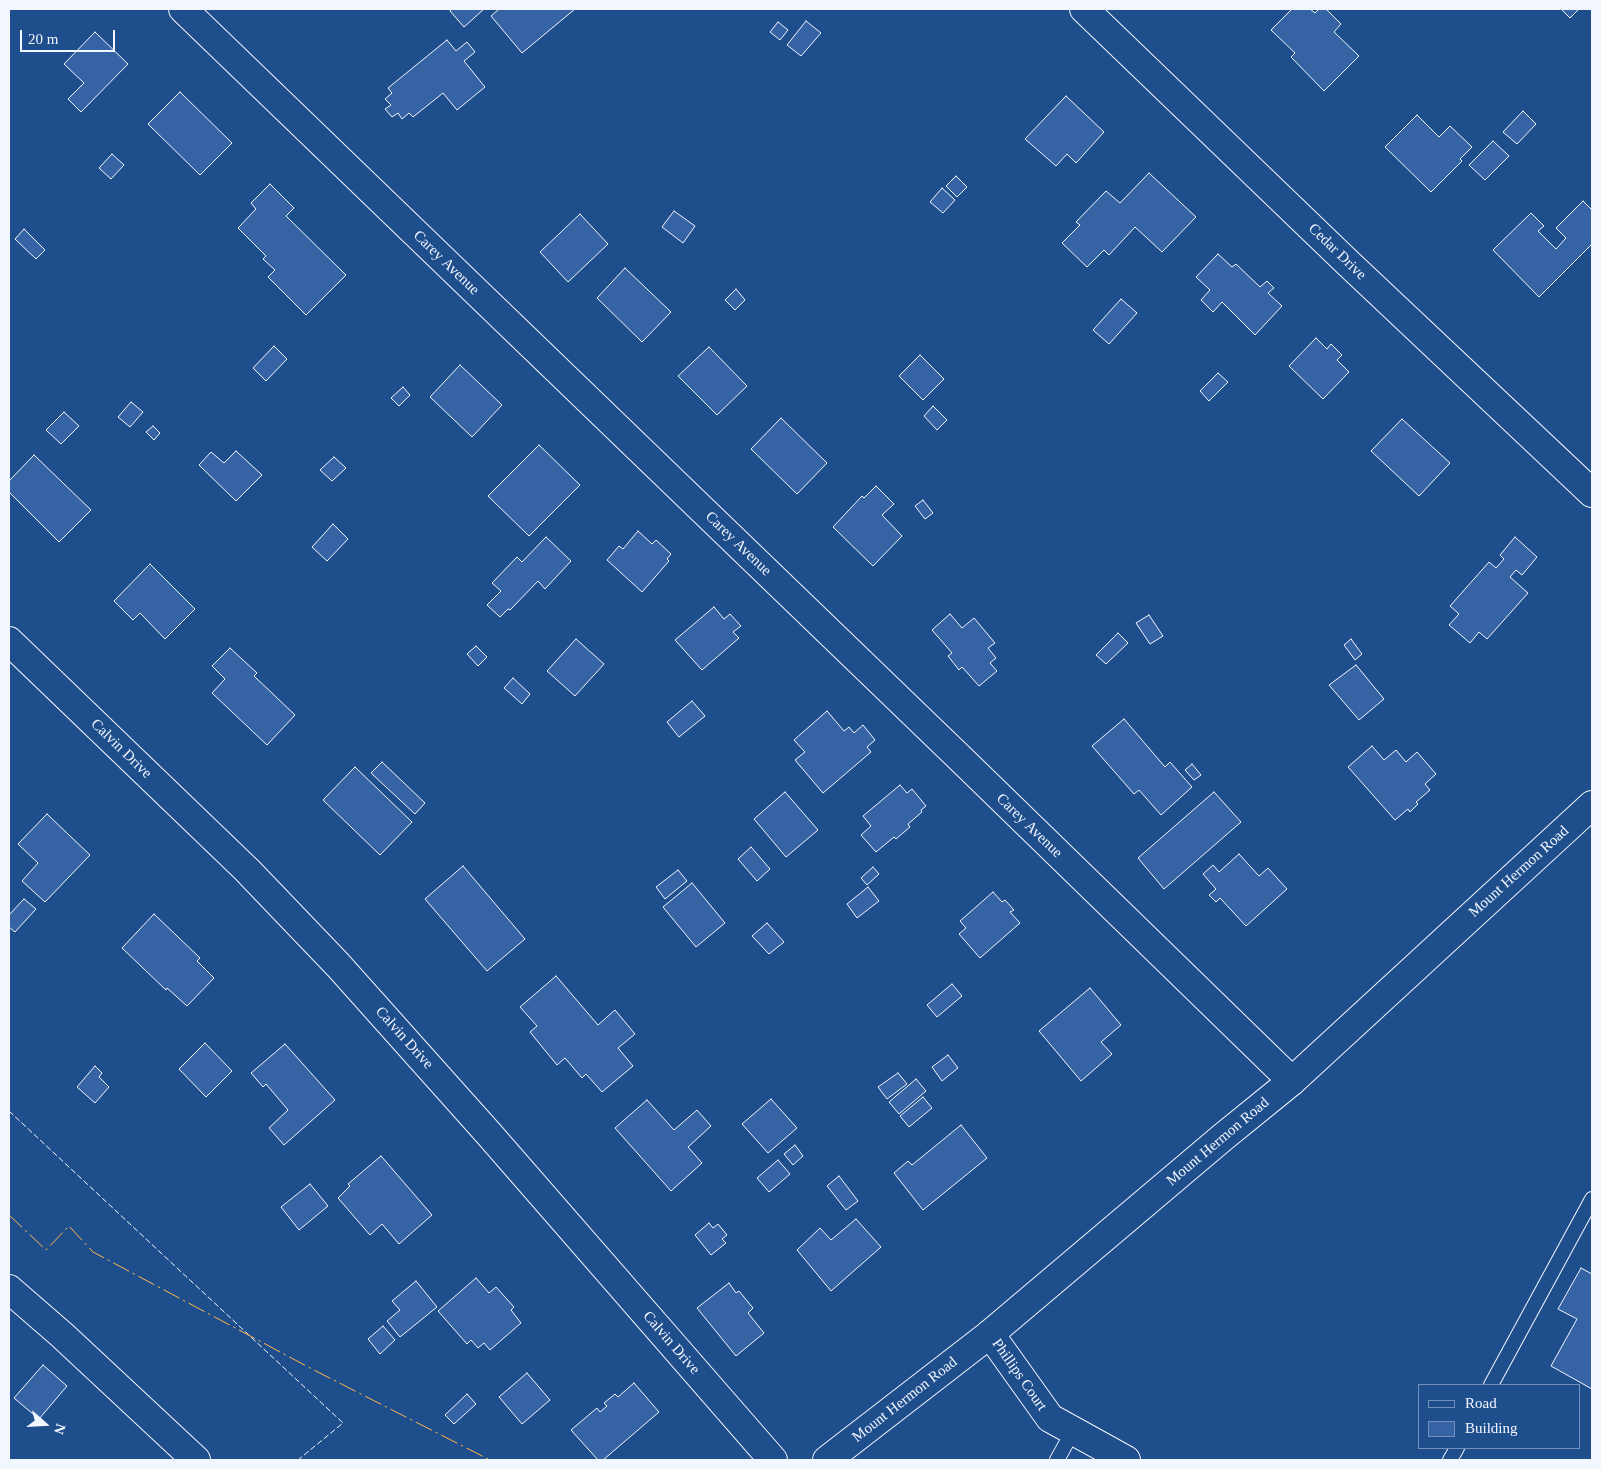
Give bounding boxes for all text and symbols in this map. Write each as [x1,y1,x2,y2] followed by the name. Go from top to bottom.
[22,20,118,52] scale bar
[28,31,58,47] text: 20 m
[1304,220,1370,284] street label: Cedar Drive
[409,227,483,299] street label: Carey Avenue
[701,508,775,580] street label: Carey Avenue
[87,715,155,783] street label: Calvin Drive
[992,790,1066,862] street label: Carey Avenue
[1465,822,1573,922] street label: Mount Hermon Road
[371,1003,437,1073] street label: Calvin Drive
[1163,1094,1273,1190] street label: Mount Hermon Road
[639,1308,703,1378] street label: Calvin Drive
[988,1336,1050,1414] street label: Phillips Court
[849,1353,961,1447] street label: Mount Hermon Road
[1418,1384,1581,1449] legend
[1465,1395,1497,1411] text: Road
[20,1399,70,1449] north arrow
[1465,1420,1518,1436] text: Building
[51,1422,68,1436] text: N

